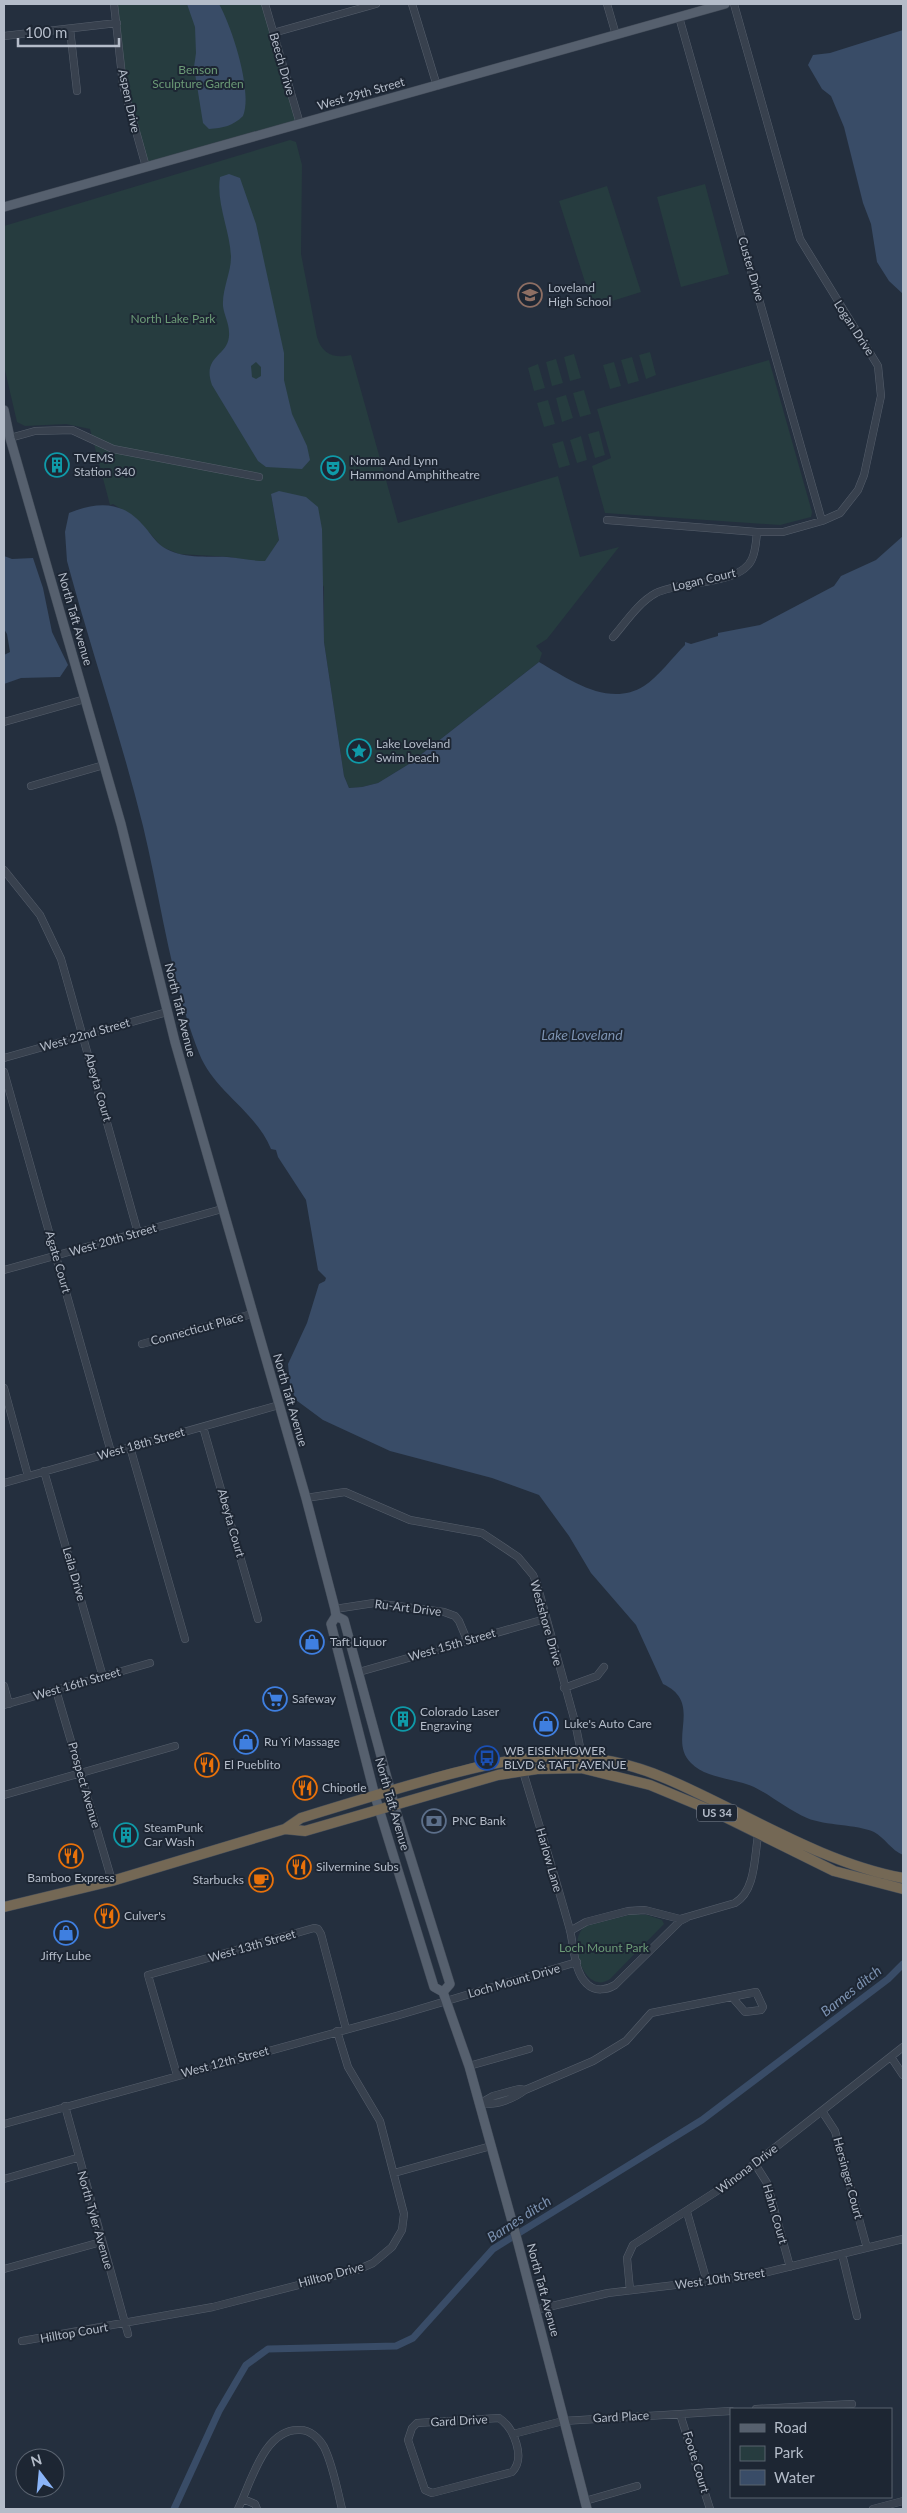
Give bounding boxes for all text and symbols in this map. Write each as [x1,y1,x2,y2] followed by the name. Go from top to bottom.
[18,15,119,47] scale bar
[25,23,67,41] text: 100 m
[266,31,299,97] street label: Beech Drive
[152,62,244,91] park label: Benson Sculpture Garden
[115,68,144,134] street label: Aspen Drive
[315,74,407,113] street label: West 29th Street
[735,235,768,303] street label: Custer Drive
[548,280,611,309] place label: Loveland High School
[517,282,543,308] school or university icon: Loveland High School
[831,297,878,358] street label: Logan Drive
[131,311,216,326] park label: North Lake Park
[74,450,135,479] place label: TVEMS Station 340
[44,452,70,478] building icon: TVEMS Station 340
[350,453,480,482] place label: Norma And Lynn Hammond Amphitheatre
[320,455,346,481] theatre icon: Norma And Lynn Hammond Amphitheatre
[671,565,738,594] street label: Logan Court
[55,571,96,667] street label: North Taft Avenue
[376,736,450,765] place label: Lake Loveland Swim beach
[346,738,372,764] place icon: Lake Loveland Swim beach
[162,961,199,1058] street label: North Taft Avenue
[38,1014,132,1055] street label: West 22nd Street
[541,1026,623,1043] water label: Lake Loveland
[82,1051,116,1124] street label: Abeyta Court
[67,1220,159,1259] street label: West 20th Street
[42,1229,75,1295] street label: Agate Court
[149,1309,245,1348] street label: Connecticut Place
[270,1352,311,1448] street label: North Taft Avenue
[95,1424,187,1463] street label: West 18th Street
[215,1487,249,1560] street label: Abeyta Court
[60,1545,89,1603] street label: Leila Drive
[527,1578,566,1667] street label: Westshore Drive
[374,1596,442,1619] street label: Ru-Art Drive
[406,1625,498,1664] street label: West 15th Street
[299,1629,325,1655] shop icon: Taft Liquor
[330,1634,387,1649] place label: Taft Liquor
[31,1664,123,1703] street label: West 16th Street
[262,1686,288,1712] supermarket icon: Safeway
[292,1691,337,1706] place label: Safeway
[420,1704,500,1733] place label: Colorado Laser Engraving
[390,1706,416,1732] building icon: Colorado Laser Engraving
[533,1711,559,1737] shop icon: Luke's Auto Care
[564,1716,652,1731] place label: Luke's Auto Care
[233,1729,259,1755] shop icon: Ru Yi Massage
[264,1734,340,1749] place label: Ru Yi Massage
[65,1740,104,1830] street label: Prospect Avenue
[504,1743,627,1772] place label: WB EISENHOWER BLVD & TAFT AVENUE
[474,1745,500,1771] bus stop icon: WB EISENHOWER BLVD & TAFT AVENUE
[194,1752,220,1778] restaurant icon: El Pueblito
[372,1756,413,1852] street label: North Taft Avenue
[224,1757,281,1772] place label: El Pueblito
[292,1775,318,1801] restaurant icon: Chipotle
[322,1780,366,1795] place label: Chipotle
[697,1805,737,1822] road number: US 34
[421,1808,447,1834] bank icon: PNC Bank
[452,1813,507,1828] place label: PNC Bank
[144,1820,204,1849] place label: SteamPunk Car Wash
[113,1822,139,1848] building icon: SteamPunk Car Wash
[533,1826,566,1894] street label: Harlow Lane
[58,1843,84,1869] restaurant icon: Bamboo Express
[286,1854,312,1880] restaurant icon: Silvermine Subs
[316,1859,399,1874] place label: Silvermine Subs
[248,1867,274,1893] cafe icon: Starbucks
[27,1870,115,1885] place label: Bamboo Express
[193,1872,244,1887] place label: Starbucks
[94,1903,120,1929] restaurant icon: Culver's
[124,1908,166,1923] place label: Culver's
[53,1920,79,1946] shop icon: Jiffy Lube
[206,1926,298,1965] street label: West 13th Street
[559,1940,650,1955] park label: Loch Mount Park
[41,1948,91,1963] place label: Jiffy Lube
[466,1960,562,2001] street label: Loch Mount Drive
[817,1962,884,2020] water label: Barnes ditch
[179,2042,271,2080] street label: West 12th Street
[830,2135,867,2221] street label: Hersinger Court
[713,2141,780,2197] street label: Winona Drive
[74,2169,117,2271] street label: North Tyler Avenue
[760,2182,791,2246] street label: Hahn Court
[484,2192,554,2245] water label: Barnes ditch
[524,2242,563,2338] street label: North Taft Avenue
[297,2259,365,2290] street label: Hilltop Drive
[674,2265,766,2292] street label: West 10th Street
[39,2319,110,2346] street label: Hilltop Court
[592,2408,650,2425] street label: Gard Place
[730,2408,892,2498] legend
[430,2412,488,2429] street label: Gard Drive
[774,2418,807,2436] text: Road
[680,2429,713,2495] street label: Foote Court
[774,2443,804,2461] text: Park
[15,2448,65,2498] north arrow
[29,2450,44,2470] text: N
[774,2468,815,2486] text: Water

